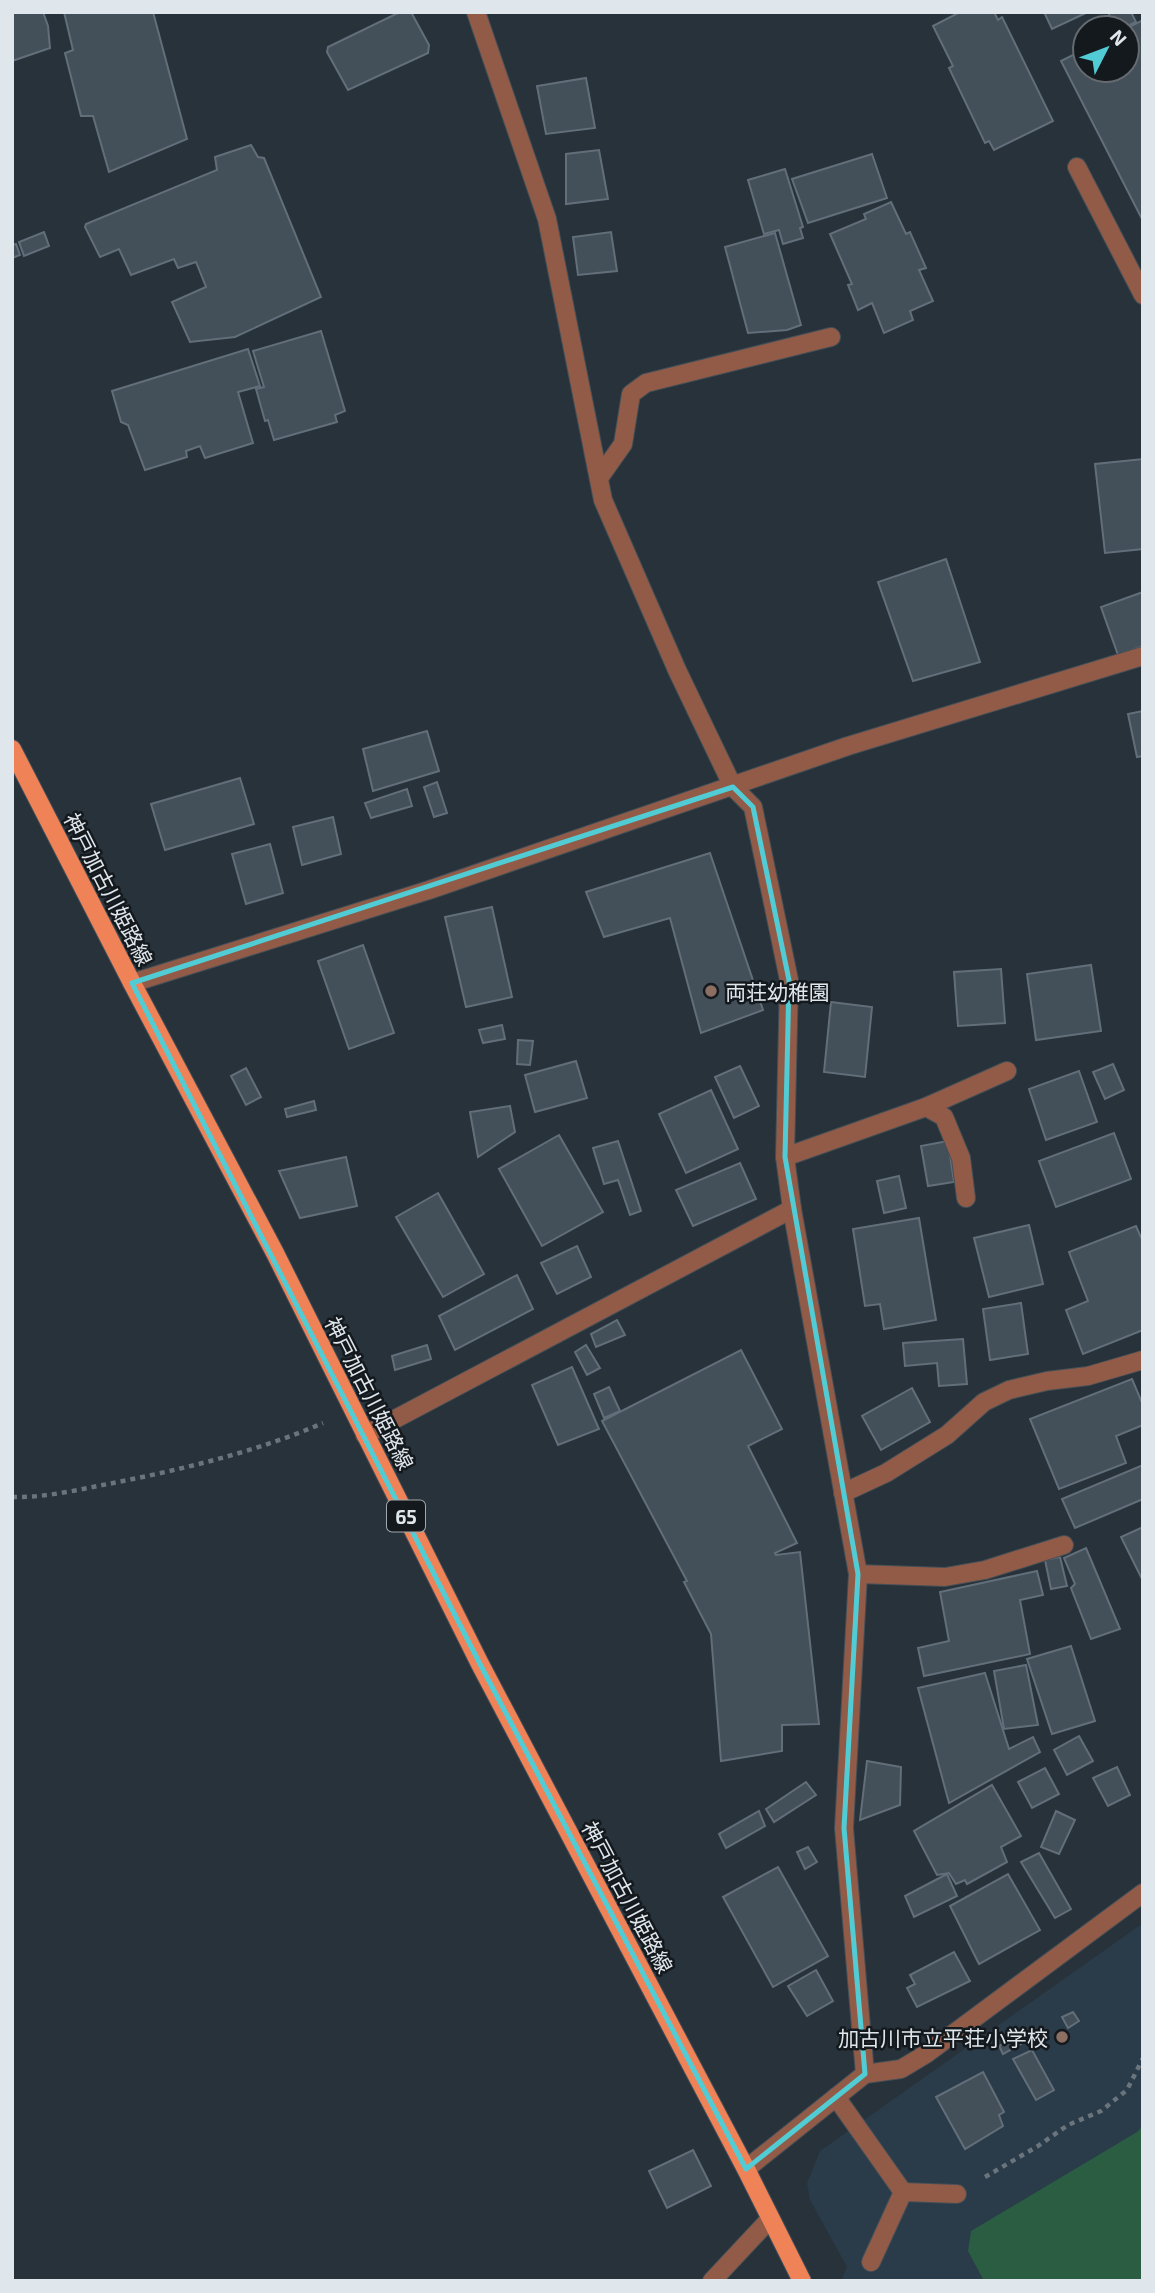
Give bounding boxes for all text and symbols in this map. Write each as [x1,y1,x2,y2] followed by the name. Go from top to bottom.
[1071,14,1141,84] north arrow
[1106,24,1132,50] text: N
[60,808,158,970] street label: 神戸加古川姫路線
[725,979,830,1004] place label: 両荘幼稚園
[703,983,719,999] marker: 両荘幼稚園
[321,1312,419,1474] street label: 神戸加古川姫路線
[387,1500,425,1532] road number: 65
[578,1817,678,1977] street label: 神戸加古川姫路線
[838,2025,1048,2050] place label: 加古川市立平荘小学校
[1054,2029,1070,2045] marker: 加古川市立平荘小学校

